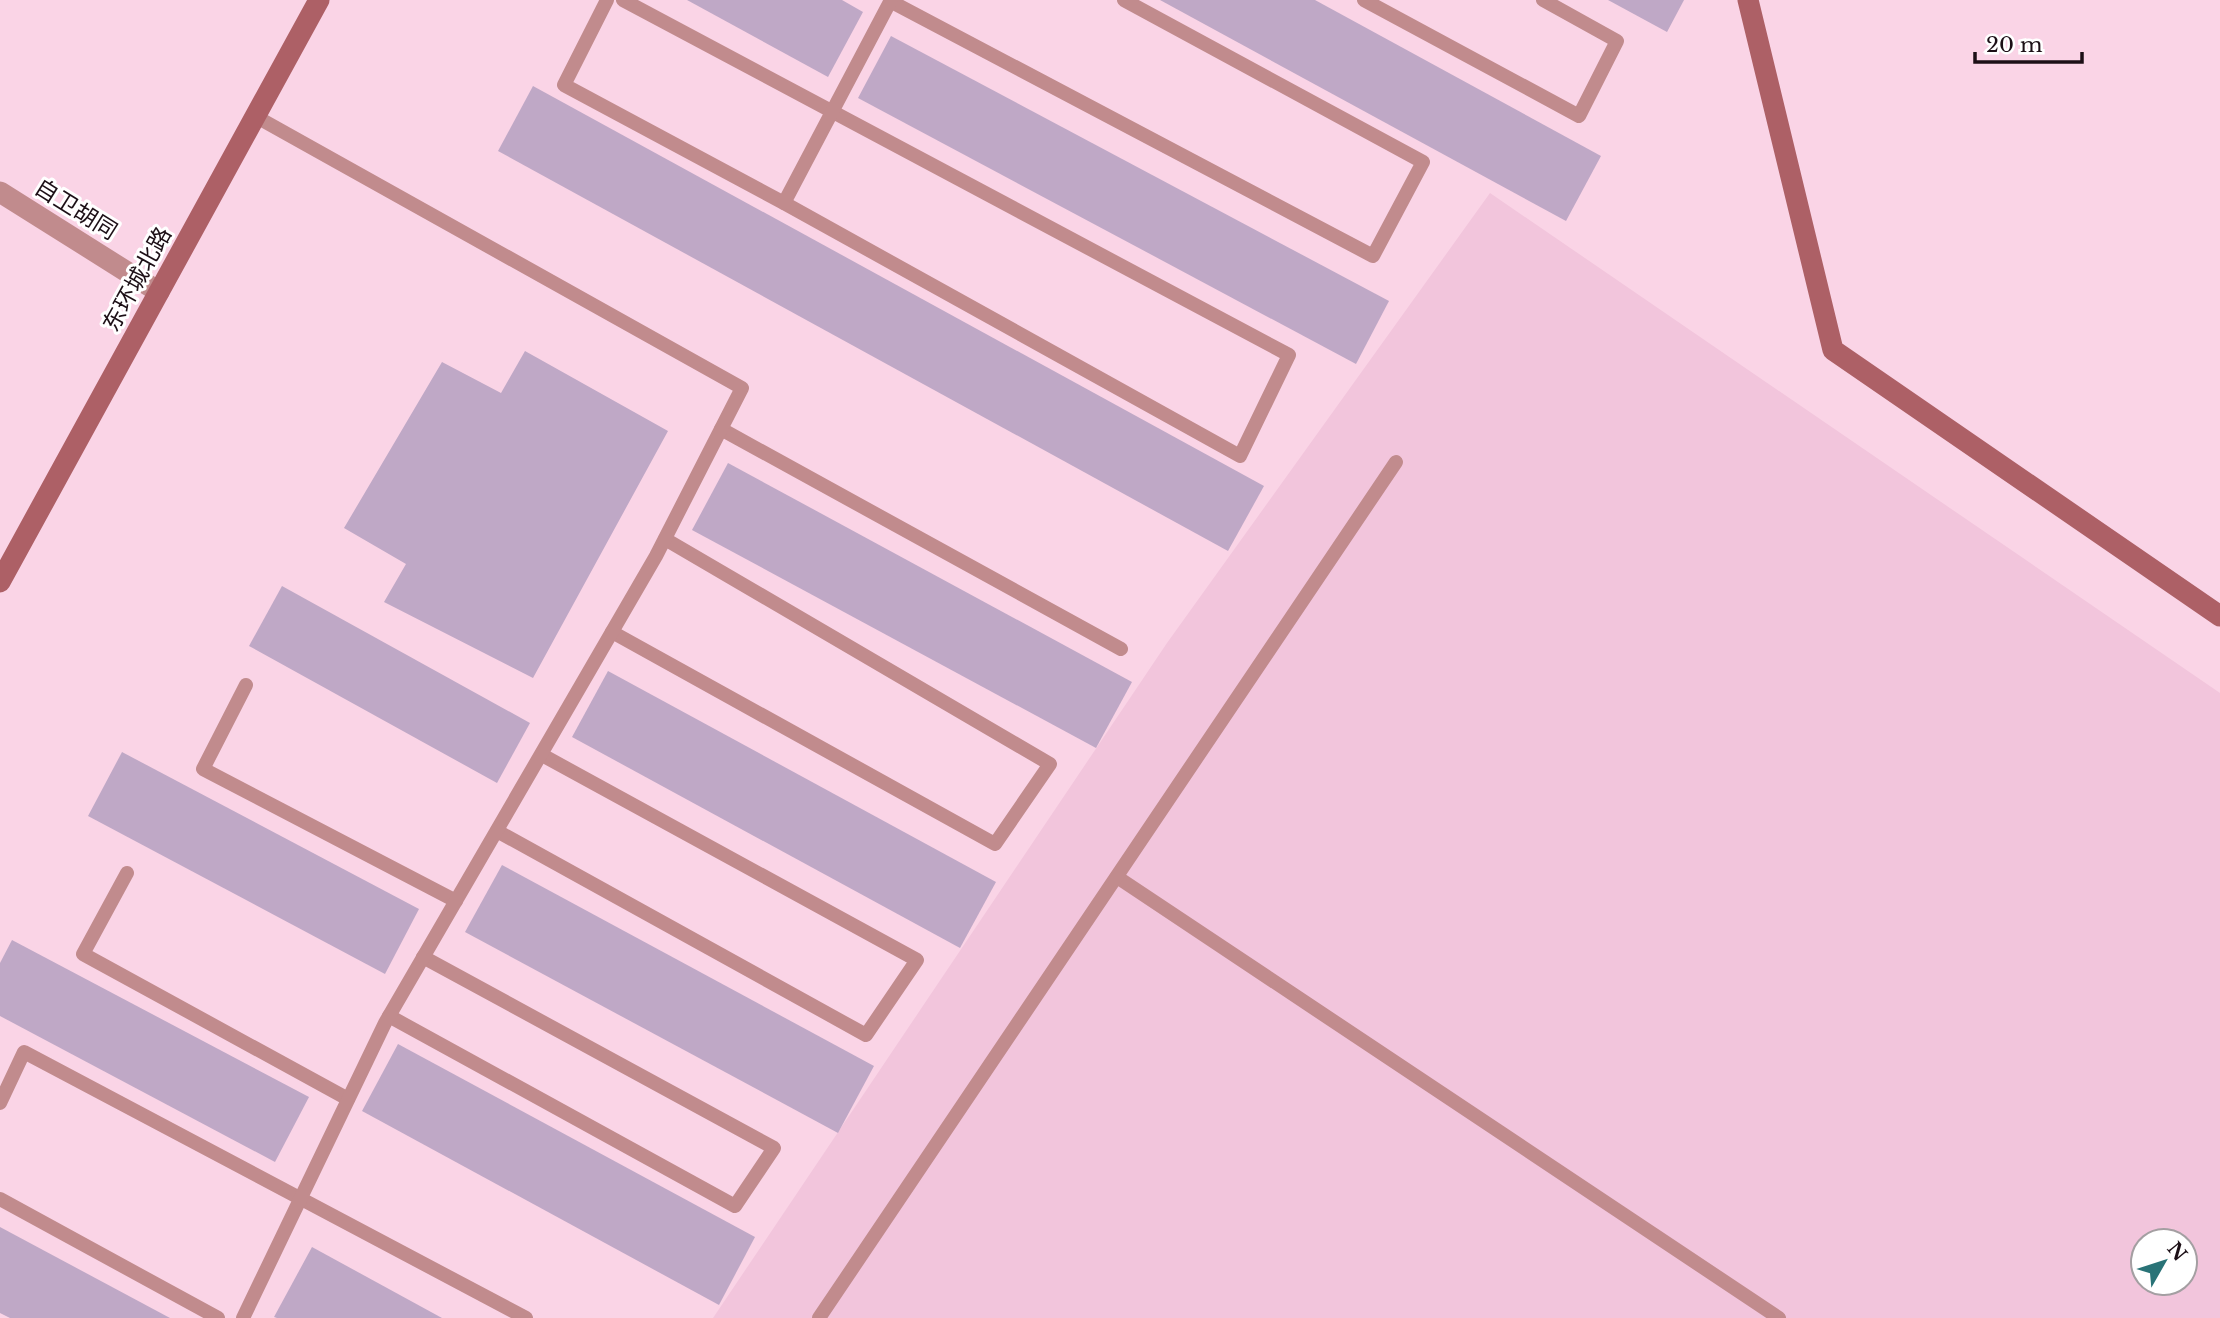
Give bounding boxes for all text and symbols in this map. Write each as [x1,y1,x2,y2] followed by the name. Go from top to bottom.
[1975,21,2082,65] scale bar
[1986,32,2043,58] text: 20 m
[30,173,122,245] street label: 自卫胡同
[97,222,177,336] street label: 东环城北路
[2129,1227,2199,1297] north arrow
[2162,1237,2191,1266] text: N

